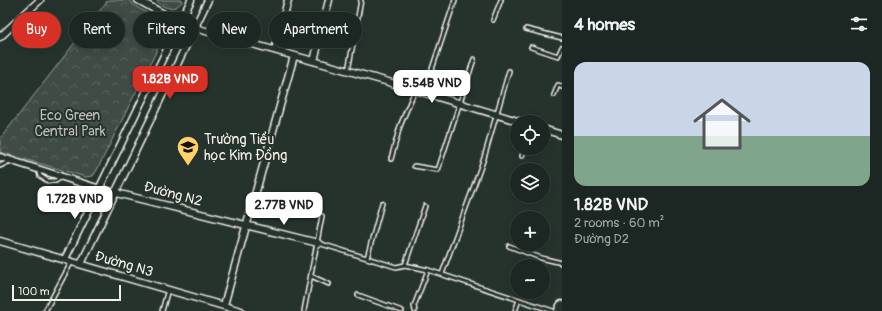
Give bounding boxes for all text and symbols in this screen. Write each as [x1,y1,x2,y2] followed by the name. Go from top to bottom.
[12,12,61,48] chip: Buy
[69,12,125,48] chip: Rent
[133,12,199,48] chip: Filters
[207,12,261,48] chip: New
[269,12,362,48] chip: Apartment
[848,13,870,35] icon: filters
[574,14,635,35] text: 4 homes
[124,66,216,100] pin: 1.82B VND
[386,70,478,104] pin: 5.54B VND
[142,71,198,87] text: 1.82B VND
[402,75,462,91] text: 5.54B VND
[686,88,758,160] icon: home
[34,107,106,140] park label: Eco Green Central Park
[510,115,550,299] map controls
[510,115,550,155] button: locate
[204,131,287,164] place label: Trường Tiểu học Kim Đồng
[175,134,201,167] school or university icon: Trường Tiểu học Kim Đồng
[510,163,550,203] button: layers
[142,178,204,210] street label: Đường N2
[29,186,121,220] pin: 1.72B VND
[47,191,103,207] text: 1.72B VND
[238,192,330,226] pin: 2.77B VND
[574,194,648,215] text: 1.82B VND
[255,197,313,213] text: 2.77B VND
[510,211,550,251] button: +
[574,215,664,231] text: 2 rooms · 60 m²
[574,231,629,247] text: Đường D2
[93,248,155,280] street label: Đường N3
[510,259,550,299] button: −
[12,283,121,302] scale bar
[18,285,49,298] text: 100 m

